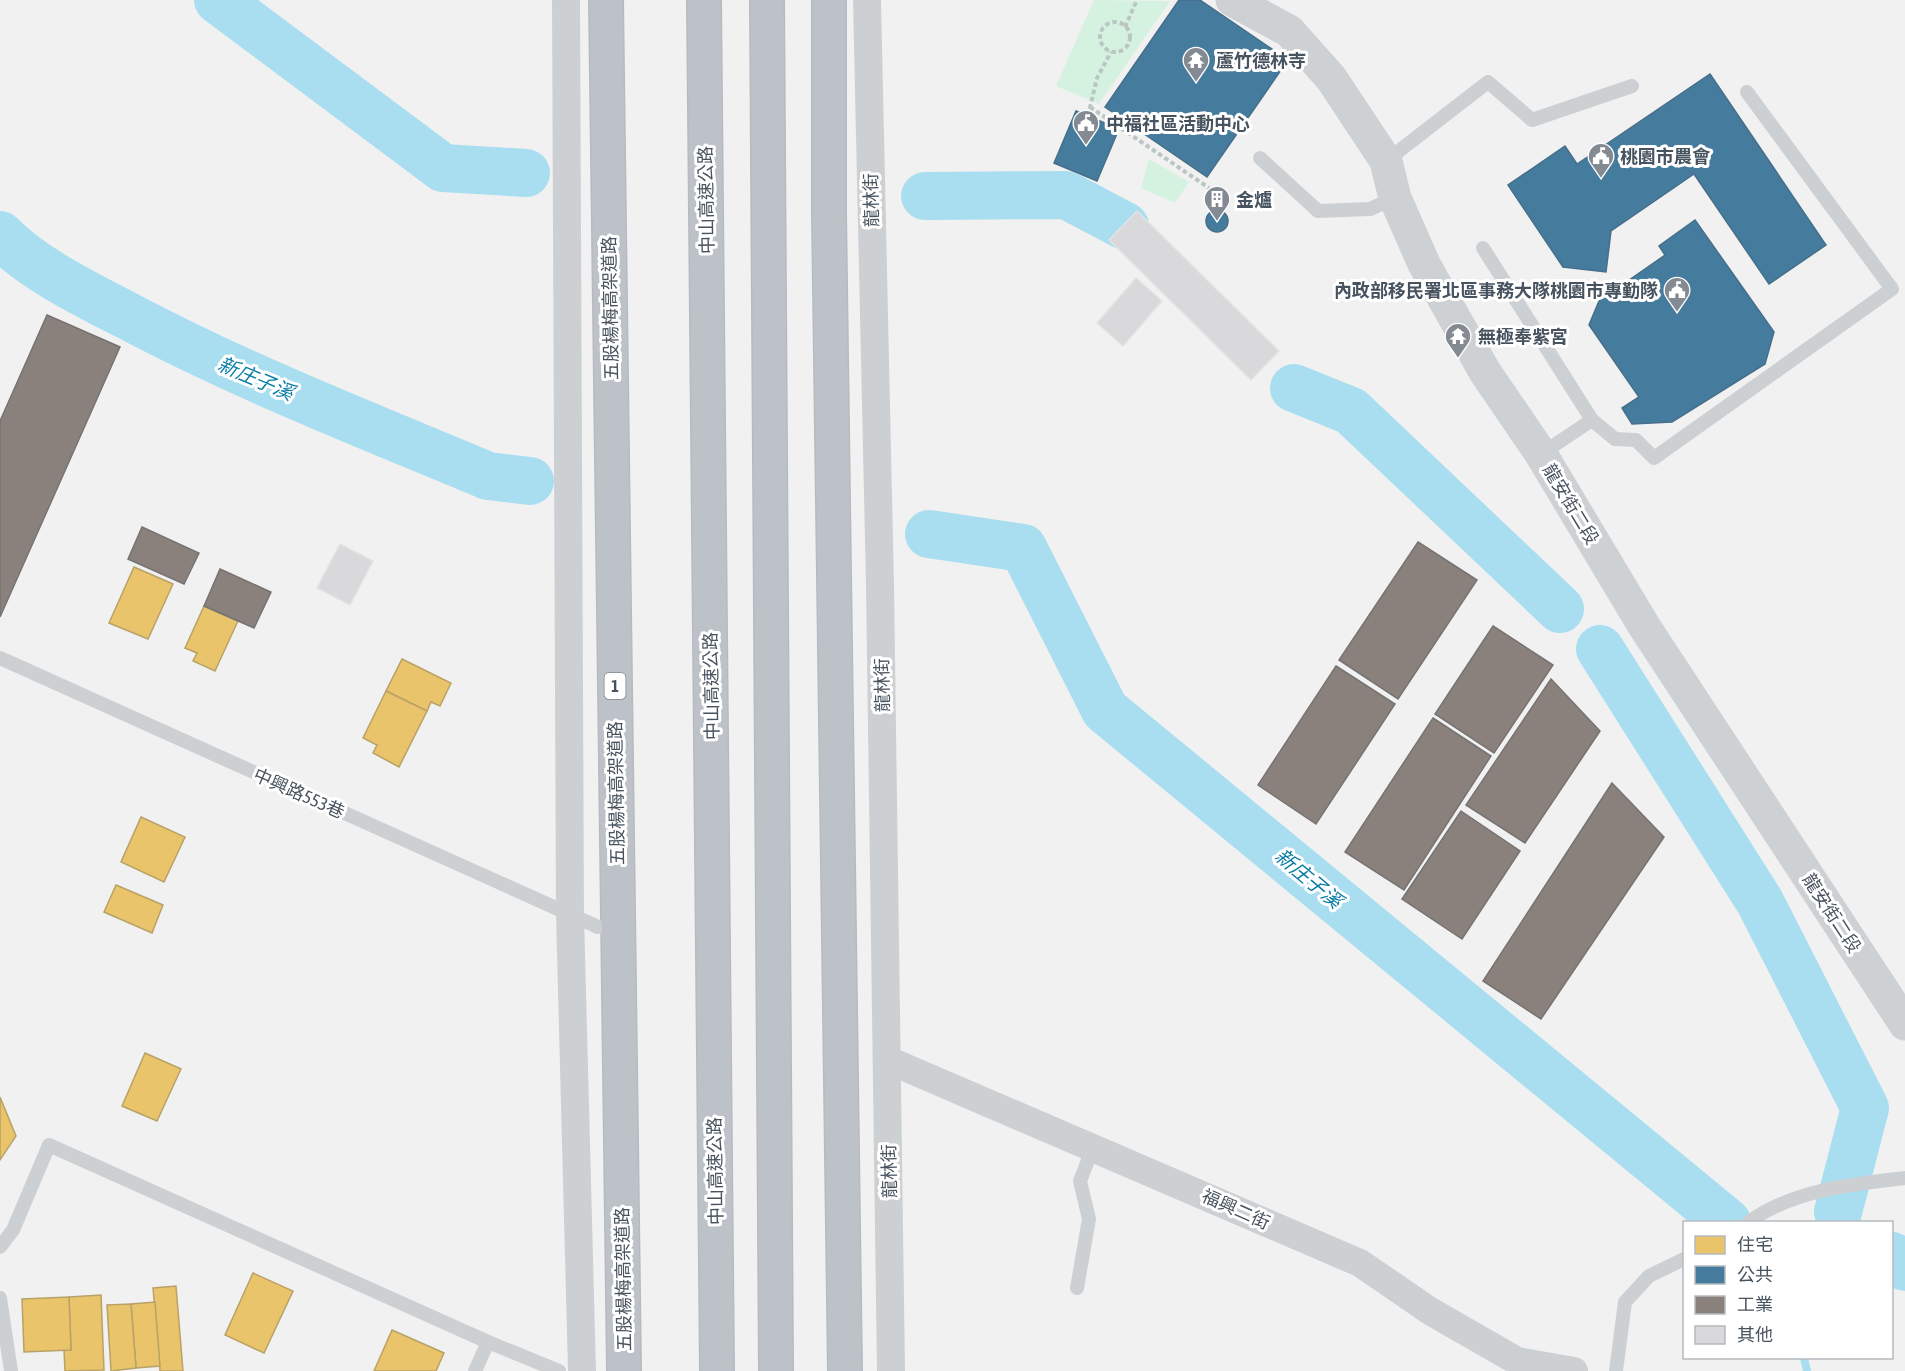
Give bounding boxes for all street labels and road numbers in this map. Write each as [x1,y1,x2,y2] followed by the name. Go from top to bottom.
[695,146,717,254] street label: 中山高速公路
[860,173,882,227] street label: 龍林街
[598,236,622,380] street label: 五股楊梅高架道路
[1539,460,1603,548] street label: 龍安街二段
[700,632,722,740] street label: 中山高速公路
[871,658,893,712] street label: 龍林街
[604,673,626,699] road number: 1
[604,721,628,865] street label: 五股楊梅高架道路
[250,764,348,822] street label: 中興路553巷
[1799,870,1865,956] street label: 龍安街二段
[704,1117,726,1225] street label: 中山高速公路
[878,1144,900,1198] street label: 龍林街
[1199,1185,1273,1233] street label: 福興二街
[611,1207,635,1351] street label: 五股楊梅高架道路

